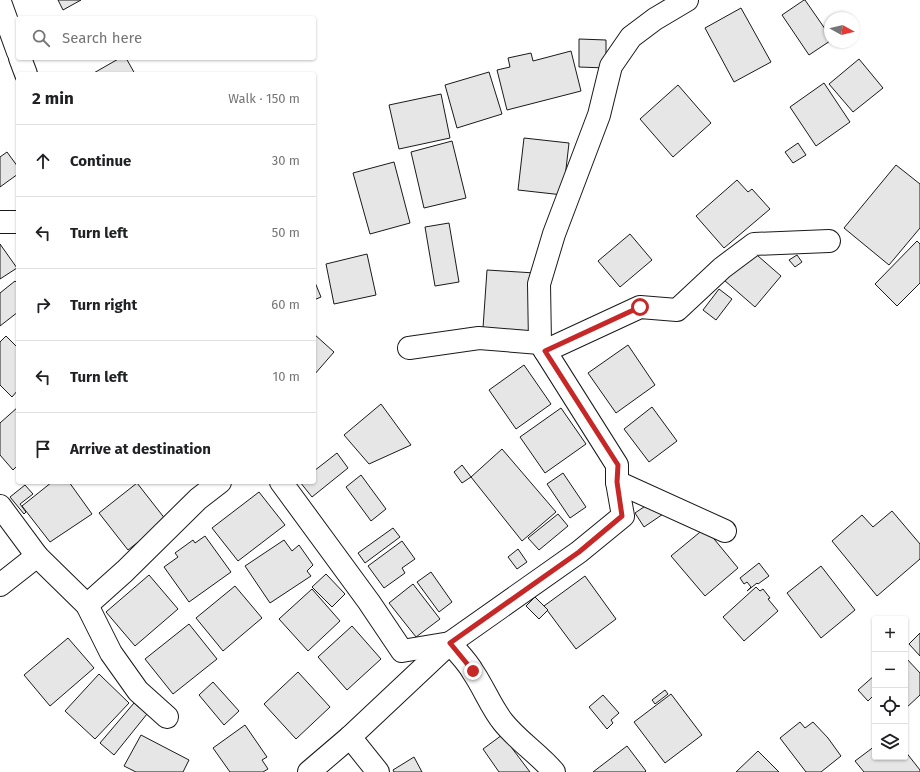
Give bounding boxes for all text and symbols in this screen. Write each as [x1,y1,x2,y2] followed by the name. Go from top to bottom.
[824,12,860,48] north arrow
[16,16,316,60] search box
[30,27,52,49] icon: search
[62,29,142,47] text: Search here
[32,88,74,109] text: 2 min
[228,91,300,106] text: Walk · 150 m
[32,150,54,172] icon: ahead
[70,152,131,170] text: Continue
[272,153,300,168] text: 30 m
[32,222,54,244] icon: left
[70,224,128,242] text: Turn left
[272,225,300,240] text: 50 m
[32,294,54,316] icon: right
[70,296,137,314] text: Turn right
[271,297,300,312] text: 60 m
[631,298,649,316] route start
[32,366,54,388] icon: left
[70,368,128,386] text: Turn left
[273,369,300,384] text: 10 m
[32,438,54,460] icon: arrive
[70,440,211,458] text: Arrive at destination
[872,616,908,760] map controls
[872,616,908,652] button: +
[872,652,908,688] button: −
[464,662,482,680] route end
[872,688,908,724] button: locate
[872,724,908,760] button: layers

